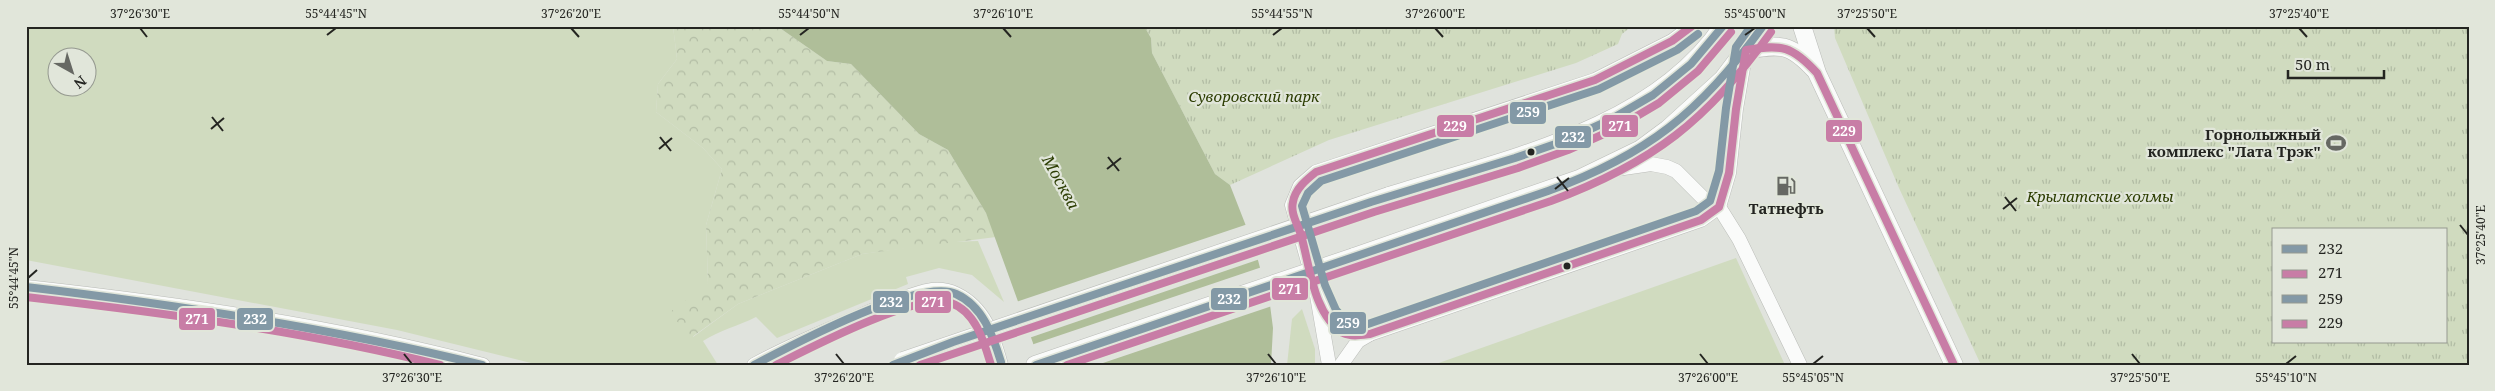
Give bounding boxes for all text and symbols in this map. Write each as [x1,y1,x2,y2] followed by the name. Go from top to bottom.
[110,5,170,22] text: 37°26'30"E
[305,5,367,22] text: 55°44'45"N
[541,5,601,22] text: 37°26'20"E
[778,5,840,22] text: 55°44'50"N
[973,5,1033,22] text: 37°26'10"E
[1251,5,1313,22] text: 55°44'55"N
[1405,5,1465,22] text: 37°26'00"E
[1724,5,1786,22] text: 55°45'00"N
[1837,5,1897,22] text: 37°25'50"E
[2269,5,2329,22] text: 37°25'40"E
[48,48,98,98] north arrow
[2288,48,2384,80] scale bar
[2295,54,2330,74] text: 50 m
[70,72,91,93] text: N
[1188,86,1320,106] park label: Суворовский парк
[1509,101,1547,125] line badge: 259
[1516,102,1540,121] text: 259
[1436,114,1475,138] line badge: 229
[1601,114,1639,138] line badge: 271
[1443,116,1467,135] text: 229
[1608,116,1632,135] text: 271
[1825,119,1863,143] line badge: 229
[1832,121,1856,140] text: 229
[2148,124,2321,161] place label: Горнолыжный комплекс "Лата Трэк"
[1554,125,1592,149] line badge: 232
[1561,127,1585,146] text: 232
[2325,132,2347,154] sports icon: Горнолыжный комплекс "Лата Трэк"
[1526,147,1536,157] unlabelled marker
[1037,150,1085,213] water label: Москва
[1775,175,1797,197] fuel station icon: Татнефть
[2025,186,2174,206] park label: Крылатские холмы
[1749,198,1824,218] place label: Татнефть
[2472,205,2489,265] text: 37°25'40"E
[2272,228,2448,344] legend
[2318,238,2343,258] text: 232
[5,247,22,309] text: 55°44'45"N
[1562,261,1572,271] unlabelled marker
[2318,262,2343,282] text: 271
[1271,277,1309,301] line badge: 271
[1278,279,1302,298] text: 271
[1210,287,1248,311] line badge: 232
[2318,288,2343,308] text: 259
[1217,289,1241,308] text: 232
[872,290,910,314] line badge: 232
[914,290,952,314] line badge: 271
[879,292,903,311] text: 232
[921,292,945,311] text: 271
[178,307,216,331] line badge: 271
[236,307,274,331] line badge: 232
[185,309,209,328] text: 271
[243,309,267,328] text: 232
[1329,311,1367,335] line badge: 259
[2318,312,2343,332] text: 229
[1336,313,1360,332] text: 259
[382,369,442,386] text: 37°26'30"E
[814,369,874,386] text: 37°26'20"E
[1246,369,1306,386] text: 37°26'10"E
[1678,369,1738,386] text: 37°26'00"E
[1782,369,1844,386] text: 55°45'05"N
[2110,369,2170,386] text: 37°25'50"E
[2255,369,2317,386] text: 55°45'10"N

